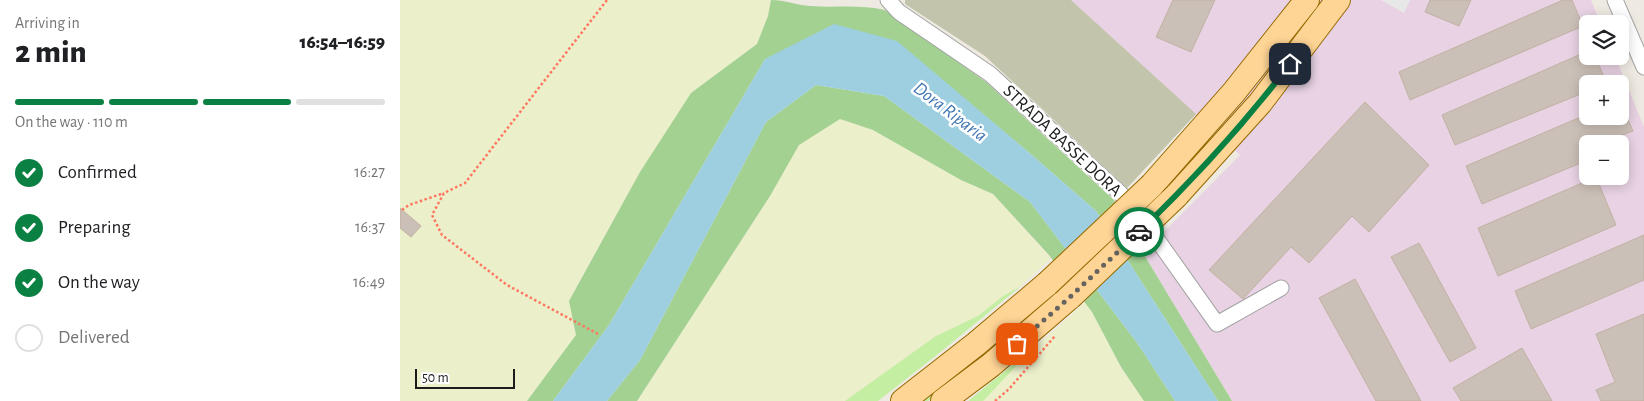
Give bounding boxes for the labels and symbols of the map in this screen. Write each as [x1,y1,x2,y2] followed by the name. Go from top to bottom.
[1269,43,1311,85] pin
[910,78,990,146] water label: Dora Riparia
[999,82,1125,201] street label: STRADA BASSE DORA
[1114,207,1164,257] courier
[996,323,1038,365] pin
[415,366,515,389] scale bar

